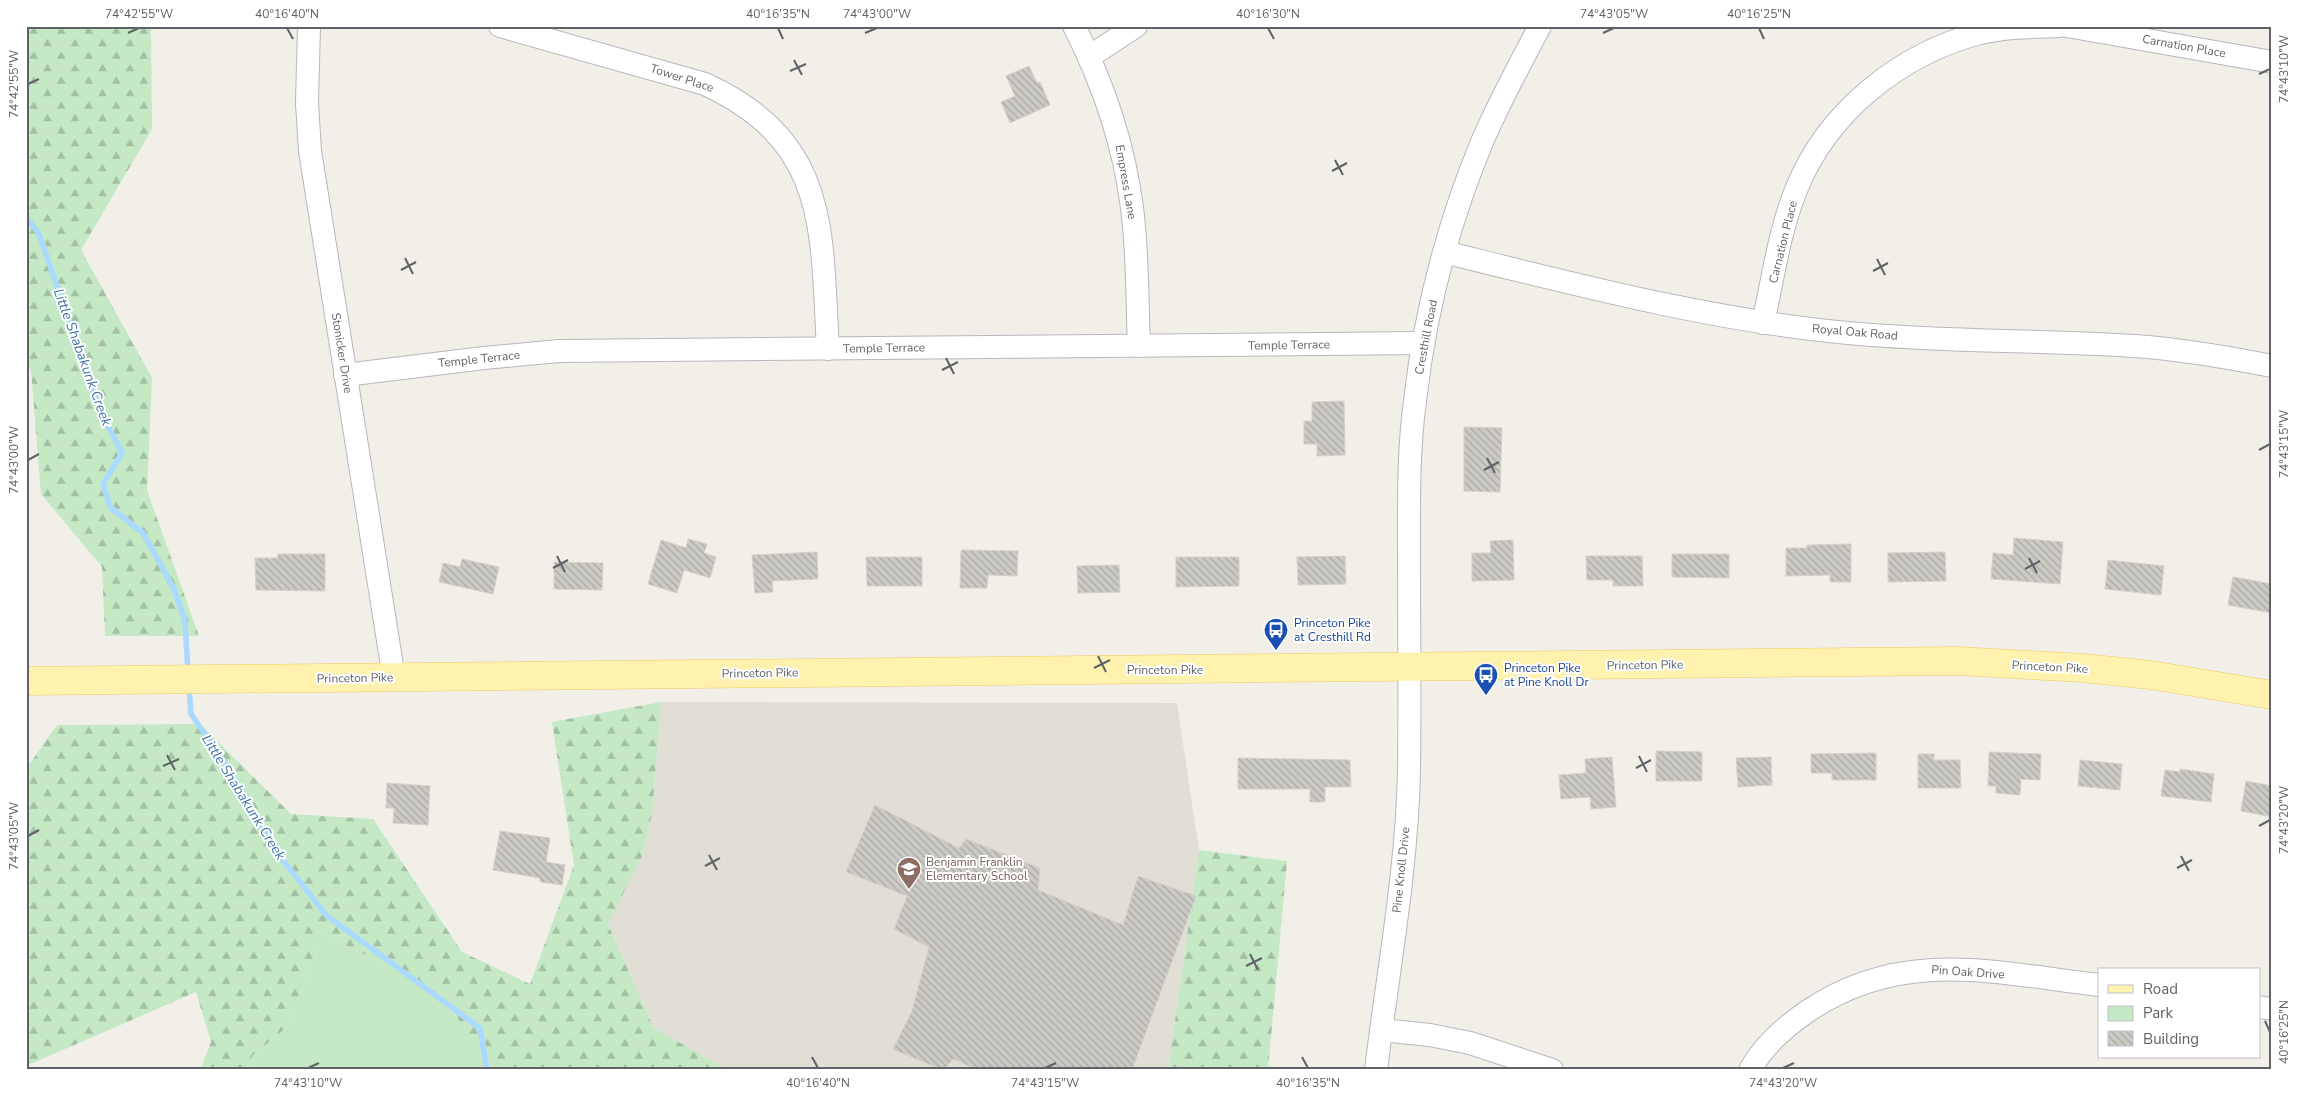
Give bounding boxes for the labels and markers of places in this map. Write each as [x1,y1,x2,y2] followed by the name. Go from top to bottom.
[1294,615,1371,645] place label: Princeton Pike at Cresthill Rd
[1263,617,1289,651] bus stop icon: Princeton Pike at Cresthill Rd
[1504,660,1589,690] place label: Princeton Pike at Pine Knoll Dr
[1473,662,1499,696] bus stop icon: Princeton Pike at Pine Knoll Dr
[926,854,1028,884] place label: Benjamin Franklin Elementary School
[896,856,922,890] school or university icon: Benjamin Franklin Elementary School

